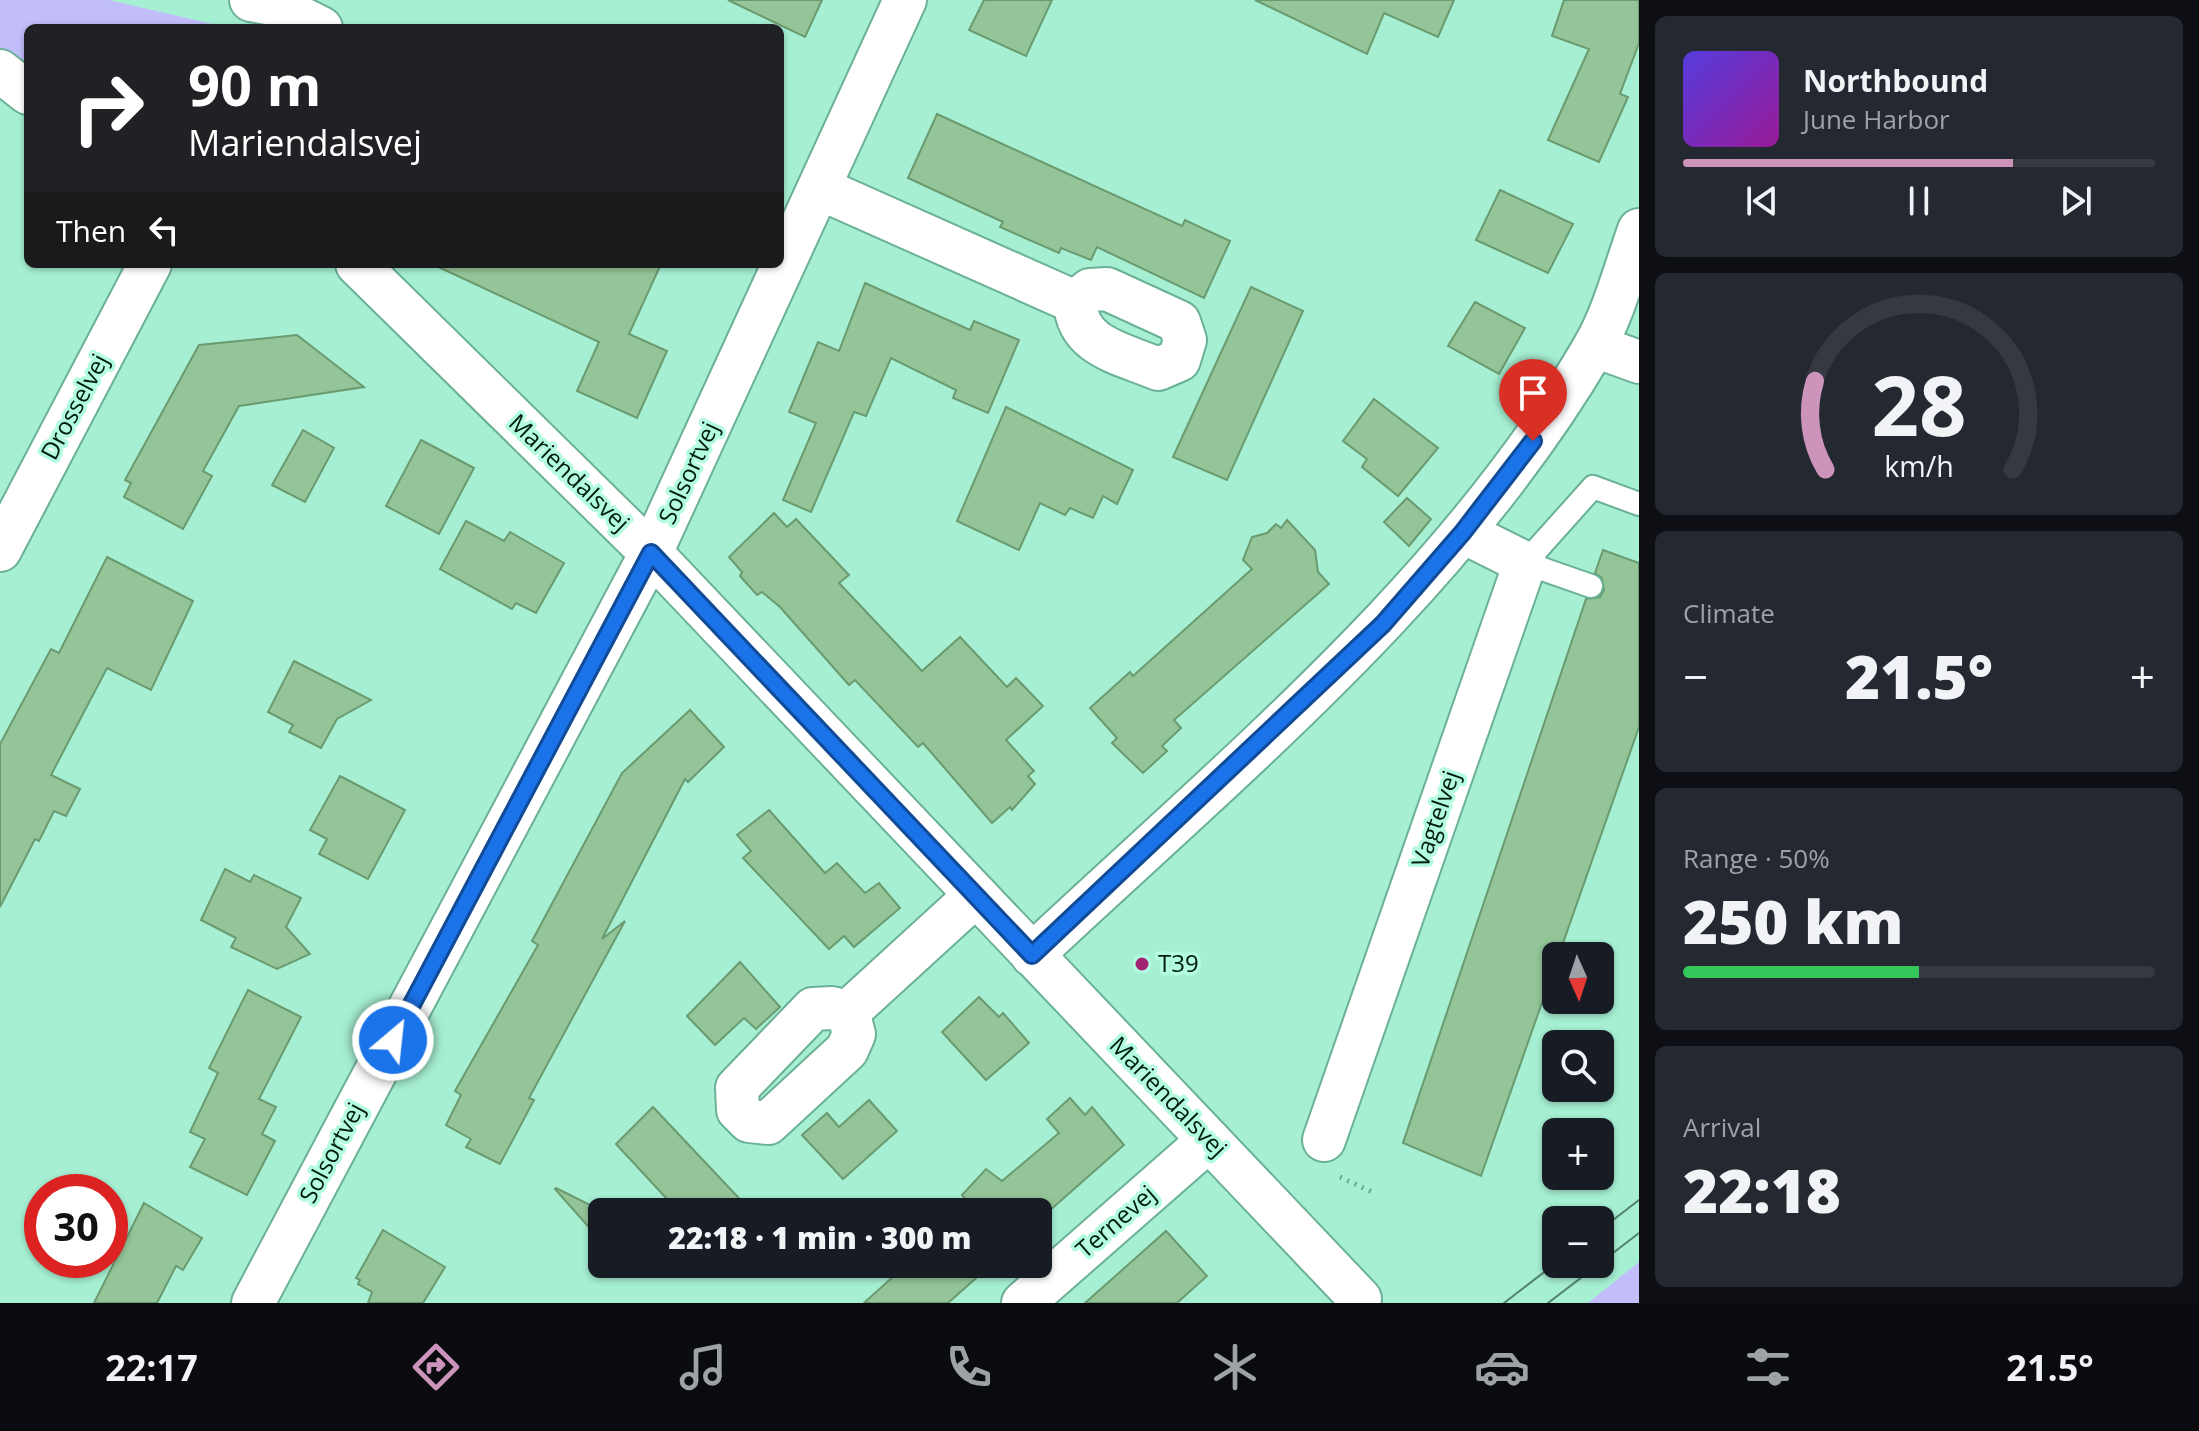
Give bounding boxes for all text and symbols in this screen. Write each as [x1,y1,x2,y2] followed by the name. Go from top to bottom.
[188,46,322,122] text: 90 m
[56,56,160,160] icon: right
[1803,60,1988,101] text: Northbound
[1803,101,1950,137] text: June Harbor
[188,118,422,167] text: Mariendalsvej
[1740,179,1784,223] icon: previous
[1897,179,1941,223] icon: pause
[2054,179,2098,223] icon: next
[142,208,186,252] icon: left
[56,210,126,251] text: Then
[1871,347,1967,460] text: 28
[32,348,115,465] street label: Drosselvej
[1499,359,1567,441] pin
[1511,371,1555,415] icon: arrive
[502,406,638,538] street label: Mariendalsvej
[650,416,726,529] street label: Solsortvej
[1884,446,1954,485] text: km/h
[1683,595,1775,631] text: Climate
[1845,635,1993,717] text: 21.5°
[1683,646,1708,706] text: −
[2130,646,2155,706] text: +
[1403,766,1467,871] street label: Vagtelvej
[1683,840,1830,876] text: Range · 50%
[1683,880,1904,962] text: 250 km
[1542,942,1614,1014] north arrow
[1542,942,1614,1278] map controls
[1158,946,1199,979] place label: T39
[1133,955,1151,973] marker: T39
[351,998,435,1082] position arrow
[1103,1028,1235,1164] street label: Mariendalsvej
[1542,1030,1614,1102] button: search
[290,1096,371,1208] street label: Solsortvej
[1683,1109,1761,1145] text: Arrival
[1542,1118,1614,1190] button: +
[1683,1149,1841,1231] text: 22:18
[24,1174,128,1278] speed limit sign: 30
[1068,1177,1162,1265] street label: Ternevej
[1542,1206,1614,1278] button: −
[668,1217,972,1258] text: 22:18 · 1 min · 300 m
[408,1339,464,1395] icon: directions
[675,1339,731,1395] icon: music
[941,1339,997,1395] icon: phone
[1207,1339,1263,1395] icon: climate
[1474,1339,1530,1395] icon: car
[1740,1339,1796,1395] icon: filters
[105,1343,198,1392] text: 22:17
[2006,1343,2094,1392] text: 21.5°

